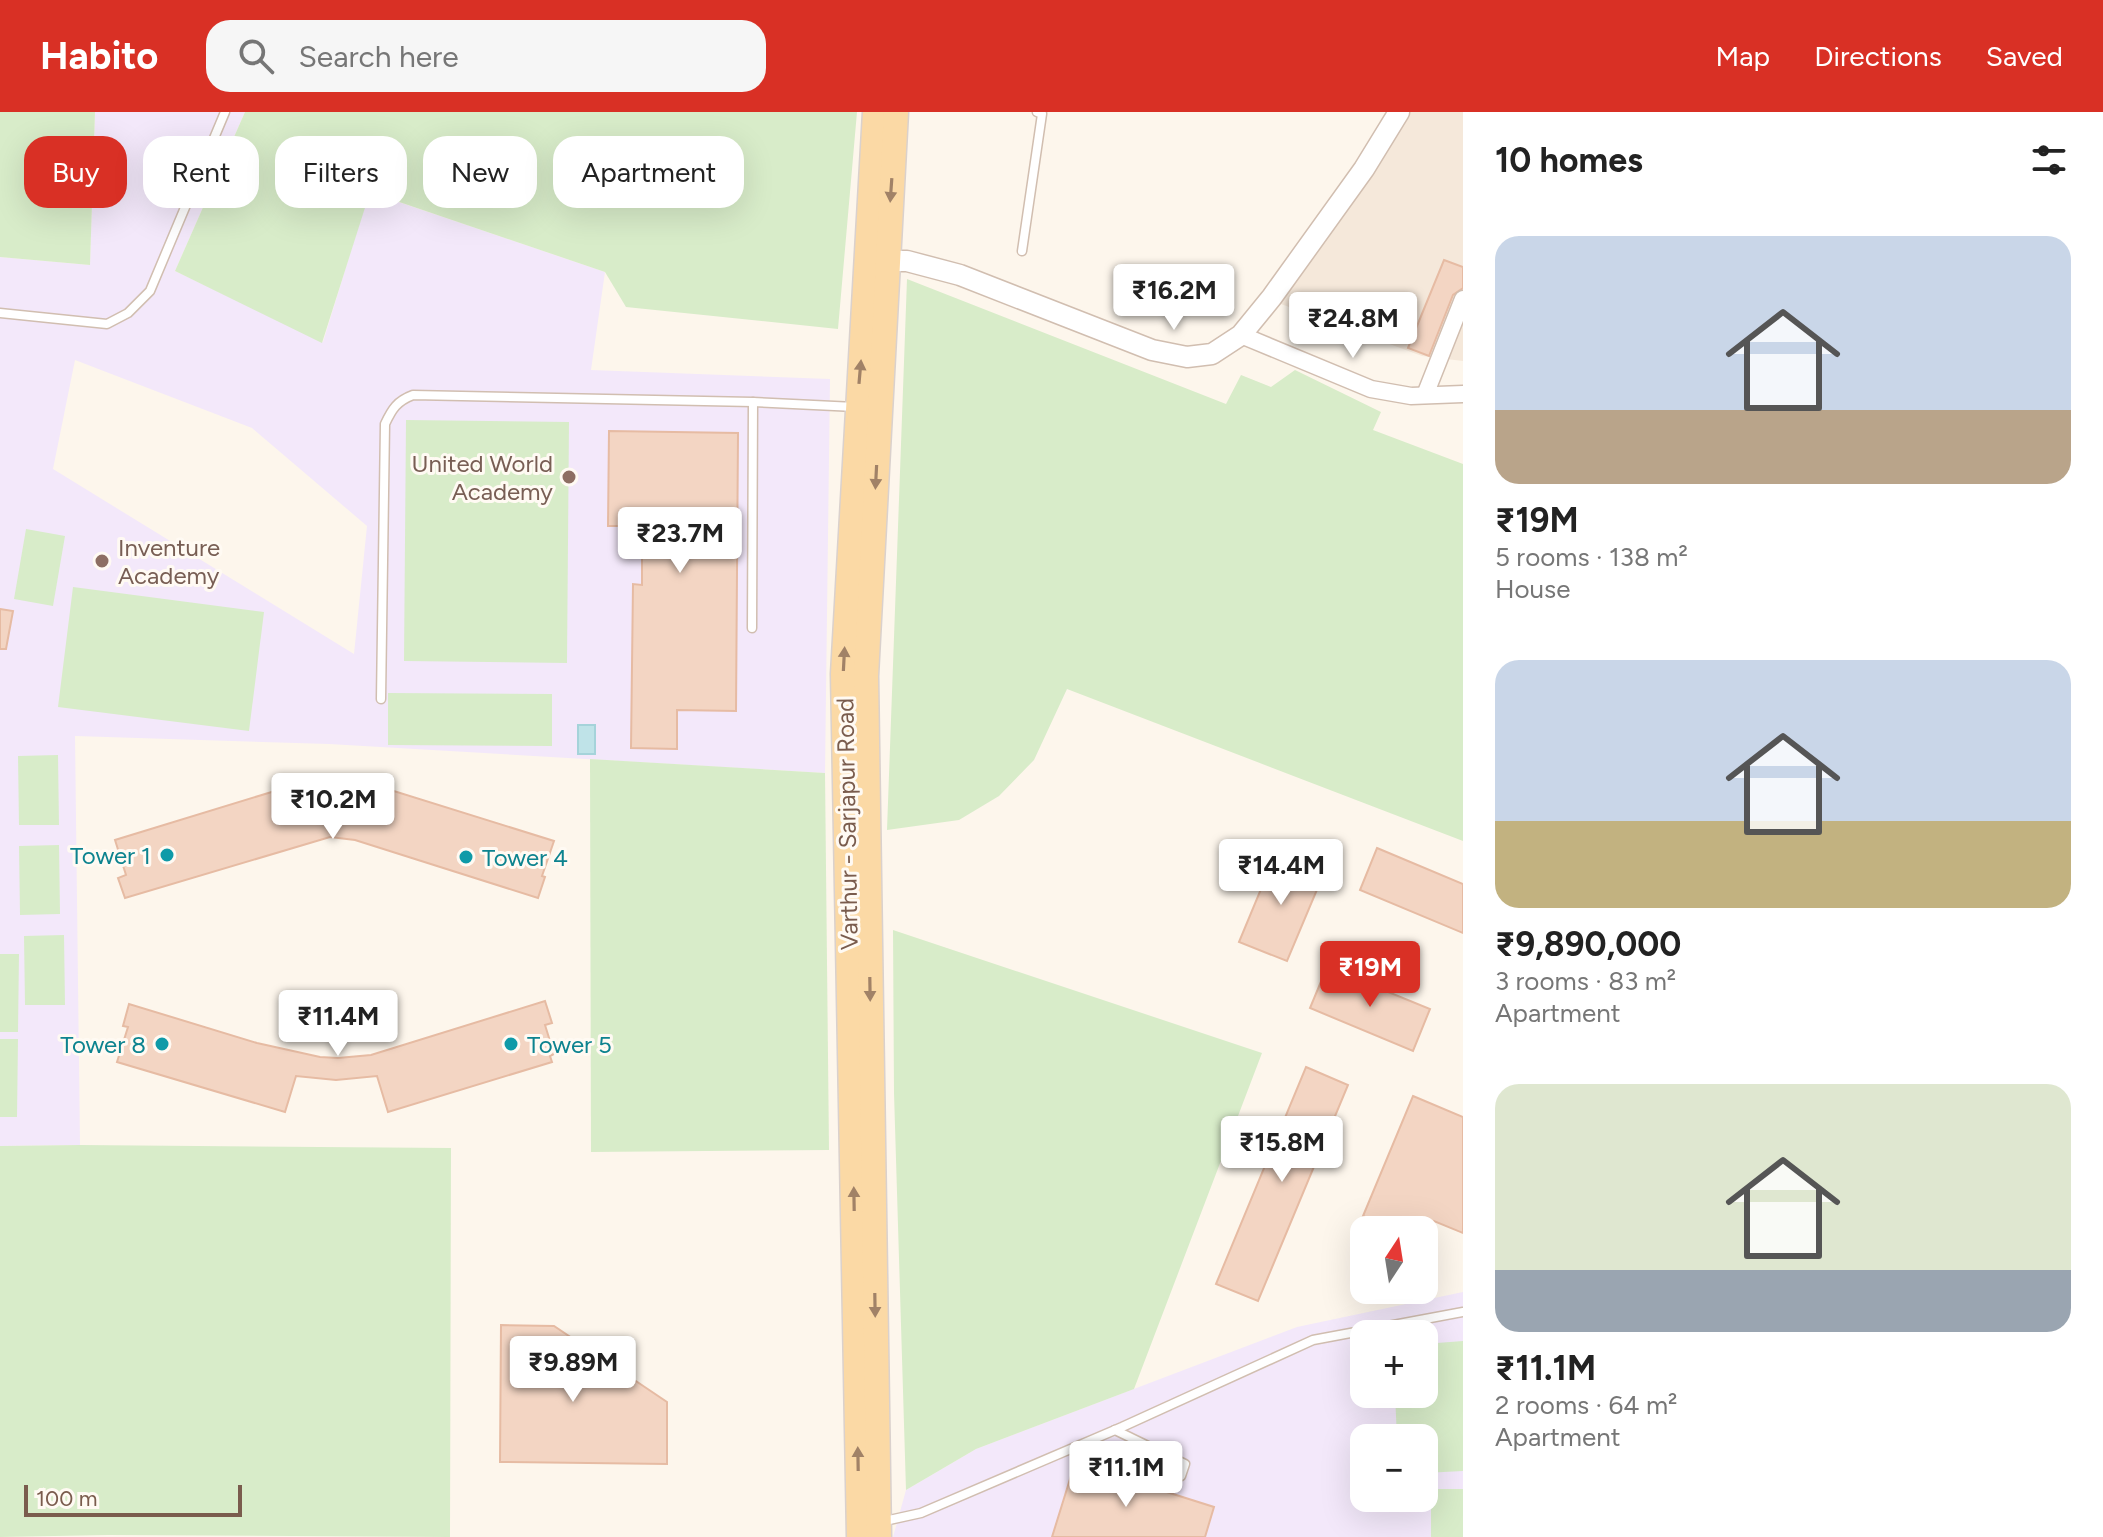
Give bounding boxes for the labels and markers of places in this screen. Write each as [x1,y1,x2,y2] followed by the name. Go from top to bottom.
[1109,264,1239,332] pin: ₹16.2M
[1288,292,1418,360] pin: ₹24.8M
[412,449,553,506] place label: United World Academy
[560,468,578,486] marker: United World Academy
[615,507,745,575] pin: ₹23.7M
[118,533,220,590] place label: Inventure Academy
[93,552,111,570] marker: Inventure Academy
[268,773,398,841] pin: ₹10.2M
[1216,839,1346,907] pin: ₹14.4M
[70,841,151,870] place label: Tower 1
[482,843,568,872] place label: Tower 4
[158,846,176,864] marker: Tower 1
[457,848,475,866] marker: Tower 4
[1323,941,1417,1009] pin: ₹19M
[273,990,403,1058] pin: ₹11.4M
[60,1030,146,1059] place label: Tower 8
[527,1030,612,1059] place label: Tower 5
[153,1035,171,1053] marker: Tower 8
[502,1035,520,1053] marker: Tower 5
[1217,1116,1347,1184] pin: ₹15.8M
[508,1336,638,1404] pin: ₹9.89M
[1061,1441,1191,1509] pin: ₹11.1M

